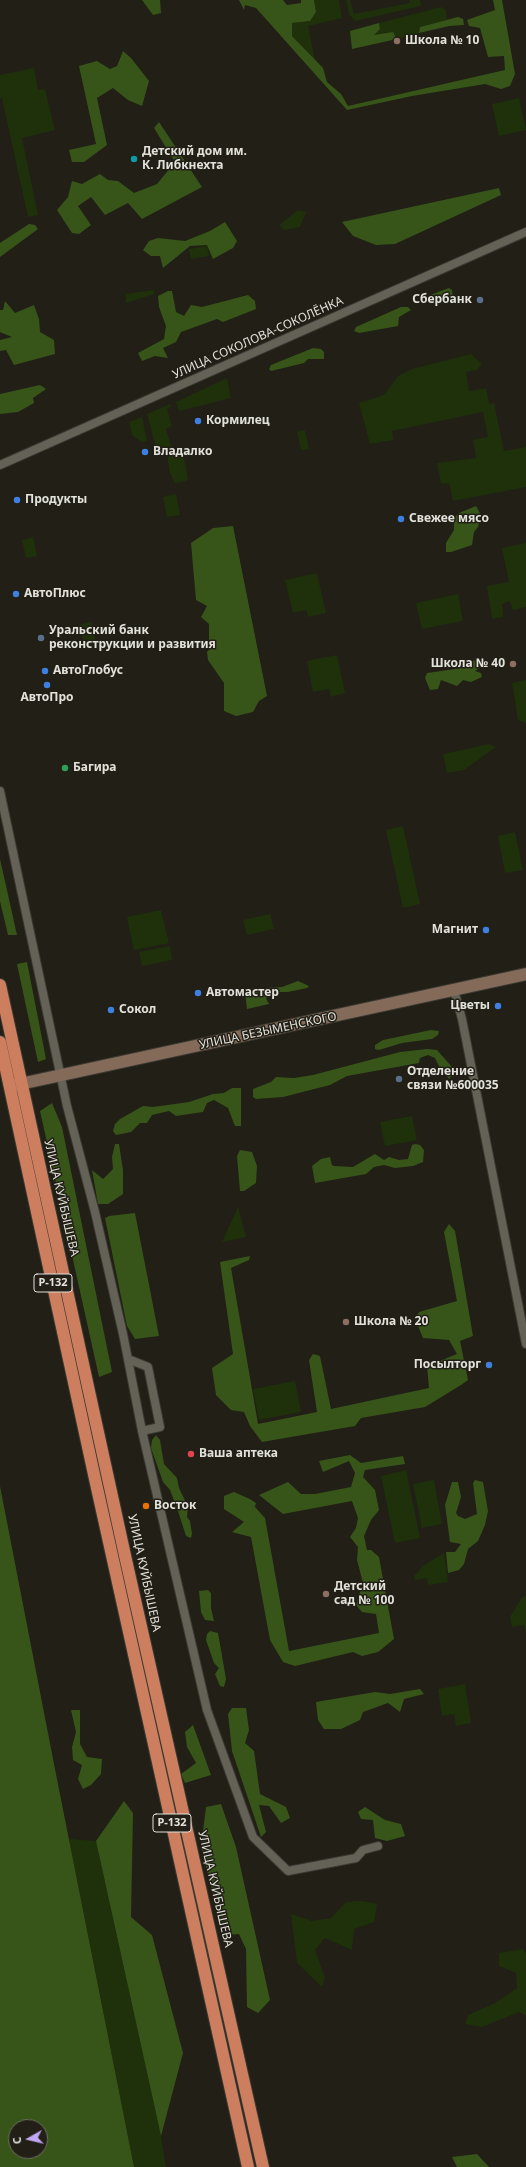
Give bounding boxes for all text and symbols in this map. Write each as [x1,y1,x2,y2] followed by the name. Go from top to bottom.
[405,34,479,48] place label: Школа № 10
[392,36,402,46] marker: Школа № 10
[142,145,247,173] place label: Детский дом им. К. Либкнехта
[129,154,139,164] marker: Детский дом им. К. Либкнехта
[412,293,472,307] place label: Сбербанк
[171,294,345,382] street label: УЛИЦА СОКОЛОВА-СОКОЛЁНКА
[475,295,485,305] marker: Сбербанк
[206,414,270,428] place label: Кормилец
[193,416,203,426] marker: Кормилец
[153,445,212,459] place label: Владалко
[140,447,150,457] marker: Владалко
[25,493,87,507] place label: Продукты
[12,495,22,505] marker: Продукты
[409,512,489,526] place label: Свежее мясо
[396,514,406,524] marker: Свежее мясо
[24,587,86,601] place label: АвтоПлюс
[11,589,21,599] marker: АвтоПлюс
[49,624,216,652] place label: Уральский банк реконструкции и развития
[36,633,46,643] marker: Уральский банк реконструкции и развития
[431,657,505,671] place label: Школа № 40
[508,659,518,669] marker: Школа № 40
[53,664,123,678] place label: АвтоГлобус
[40,666,50,676] marker: АвтоГлобус
[42,680,52,690] marker: АвтоПро
[21,691,73,705] place label: АвтоПро
[73,761,116,775] place label: Багира
[60,763,70,773] marker: Багира
[432,923,478,937] place label: Магнит
[481,925,491,935] marker: Магнит
[206,986,279,1000] place label: Автомастер
[193,988,203,998] marker: Автомастер
[450,999,490,1013] place label: Цветы
[493,1001,503,1011] marker: Цветы
[119,1003,156,1017] place label: Сокол
[106,1005,116,1015] marker: Сокол
[198,1009,338,1053] street label: УЛИЦА БЕЗЫМЕНСКОГО
[407,1065,499,1093] place label: Отделение связи №600035
[394,1074,404,1084] marker: Отделение связи №600035
[41,1138,81,1258] street label: УЛИЦА КУЙБЫШЕВА
[34,1274,72,1292] road number: Р-132
[354,1315,428,1329] place label: Школа № 20
[341,1317,351,1327] marker: Школа № 20
[414,1358,481,1372] place label: Посылторг
[484,1360,494,1370] marker: Посылторг
[199,1447,278,1461] place label: Ваша аптека
[186,1449,196,1459] marker: Ваша аптека
[154,1499,196,1513] place label: Восток
[141,1501,151,1511] marker: Восток
[125,1513,163,1633] street label: УЛИЦА КУЙБЫШЕВА
[334,1580,394,1608] place label: Детский сад № 100
[321,1589,331,1599] marker: Детский сад № 100
[153,1814,191,1832] road number: Р-132
[195,1829,235,1949] street label: УЛИЦА КУЙБЫШЕВА
[8,2119,48,2159] north arrow
[9,2136,25,2145] text: С

